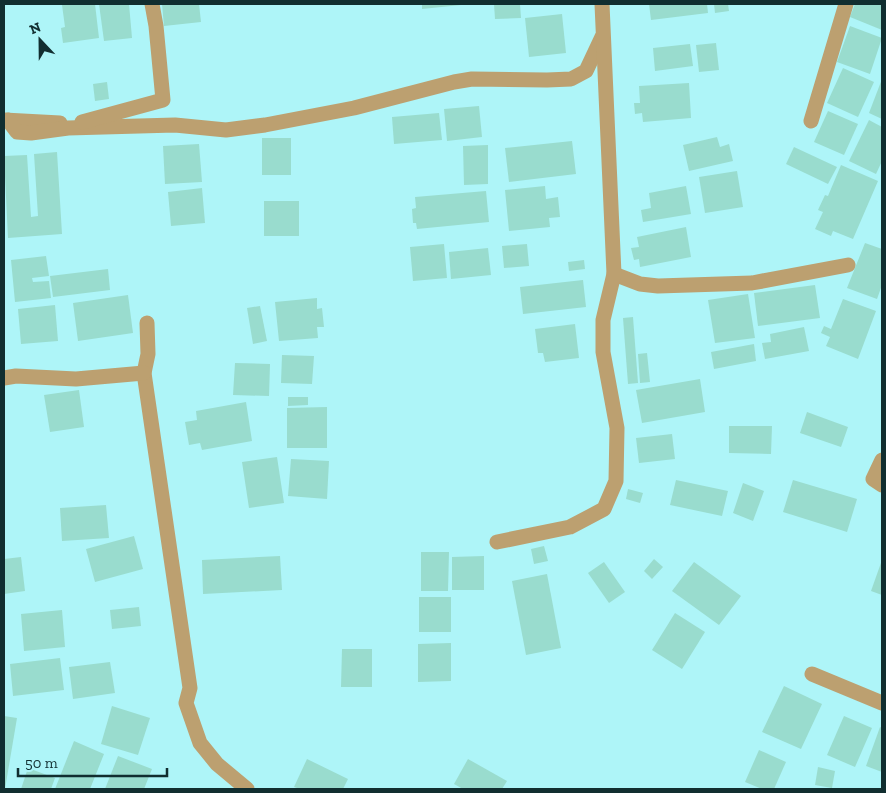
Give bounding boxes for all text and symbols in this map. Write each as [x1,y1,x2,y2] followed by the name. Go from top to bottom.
[15,15,65,65] north arrow
[27,18,44,38] text: N
[18,746,166,778] scale bar
[25,754,58,772] text: 50 m

